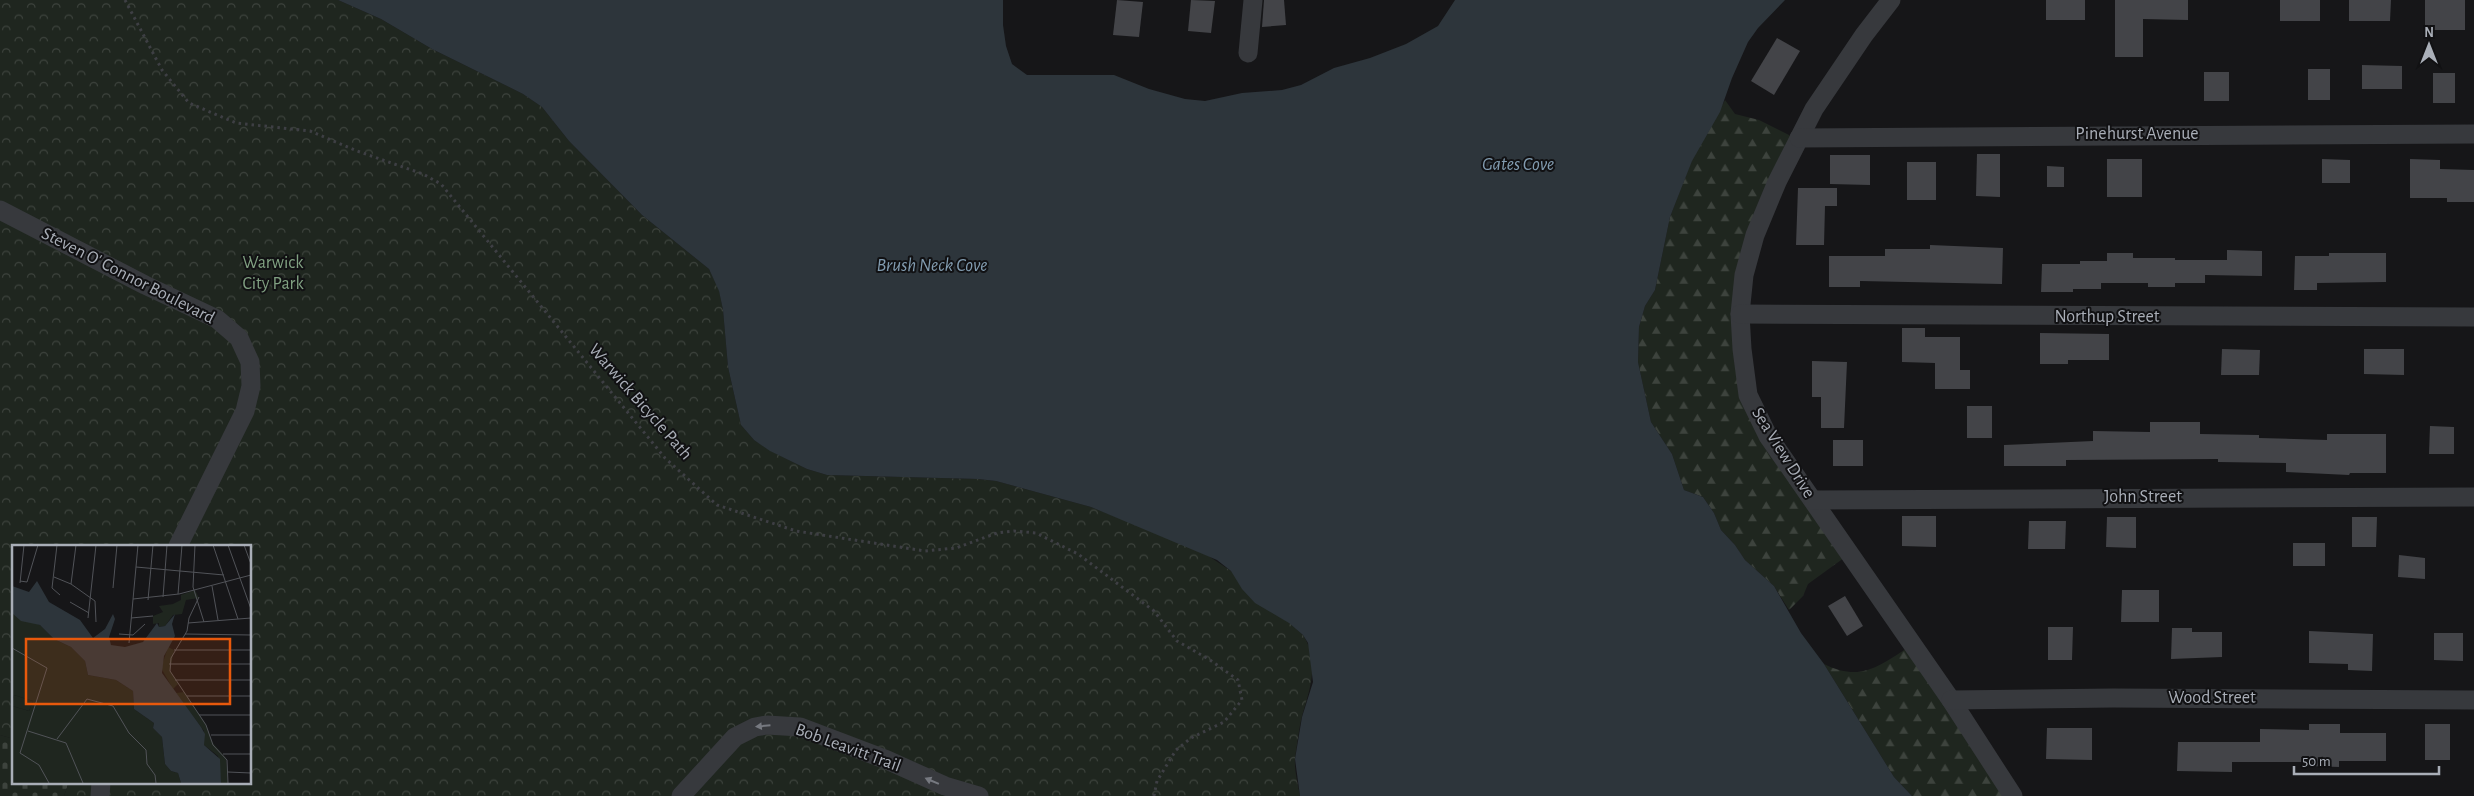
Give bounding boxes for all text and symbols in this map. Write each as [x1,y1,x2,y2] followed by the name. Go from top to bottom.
[2404,20,2454,70] north arrow
[2424,26,2434,40] text: N
[2075,125,2199,143] street label: Pinehurst Avenue
[1482,155,1554,174] water label: Gates Cove
[39,224,217,328] street label: Steven O' Connor Boulevard
[242,254,304,293] park label: Warwick City Park
[877,256,987,275] water label: Brush Neck Cove
[2054,308,2160,326] street label: Northup Street
[585,341,695,463] street label: Warwick Bicycle Path
[1748,405,1818,501] street label: Sea View Drive
[2104,488,2182,506] street label: John Street
[12,545,251,784] inset map
[2168,689,2256,707] street label: Wood Street
[793,721,903,775] street label: Bob Leavitt Trail
[755,722,771,730] one-way arrow
[2294,744,2439,776] scale bar
[2302,754,2331,769] text: 50 m
[925,776,940,784] one-way arrow

